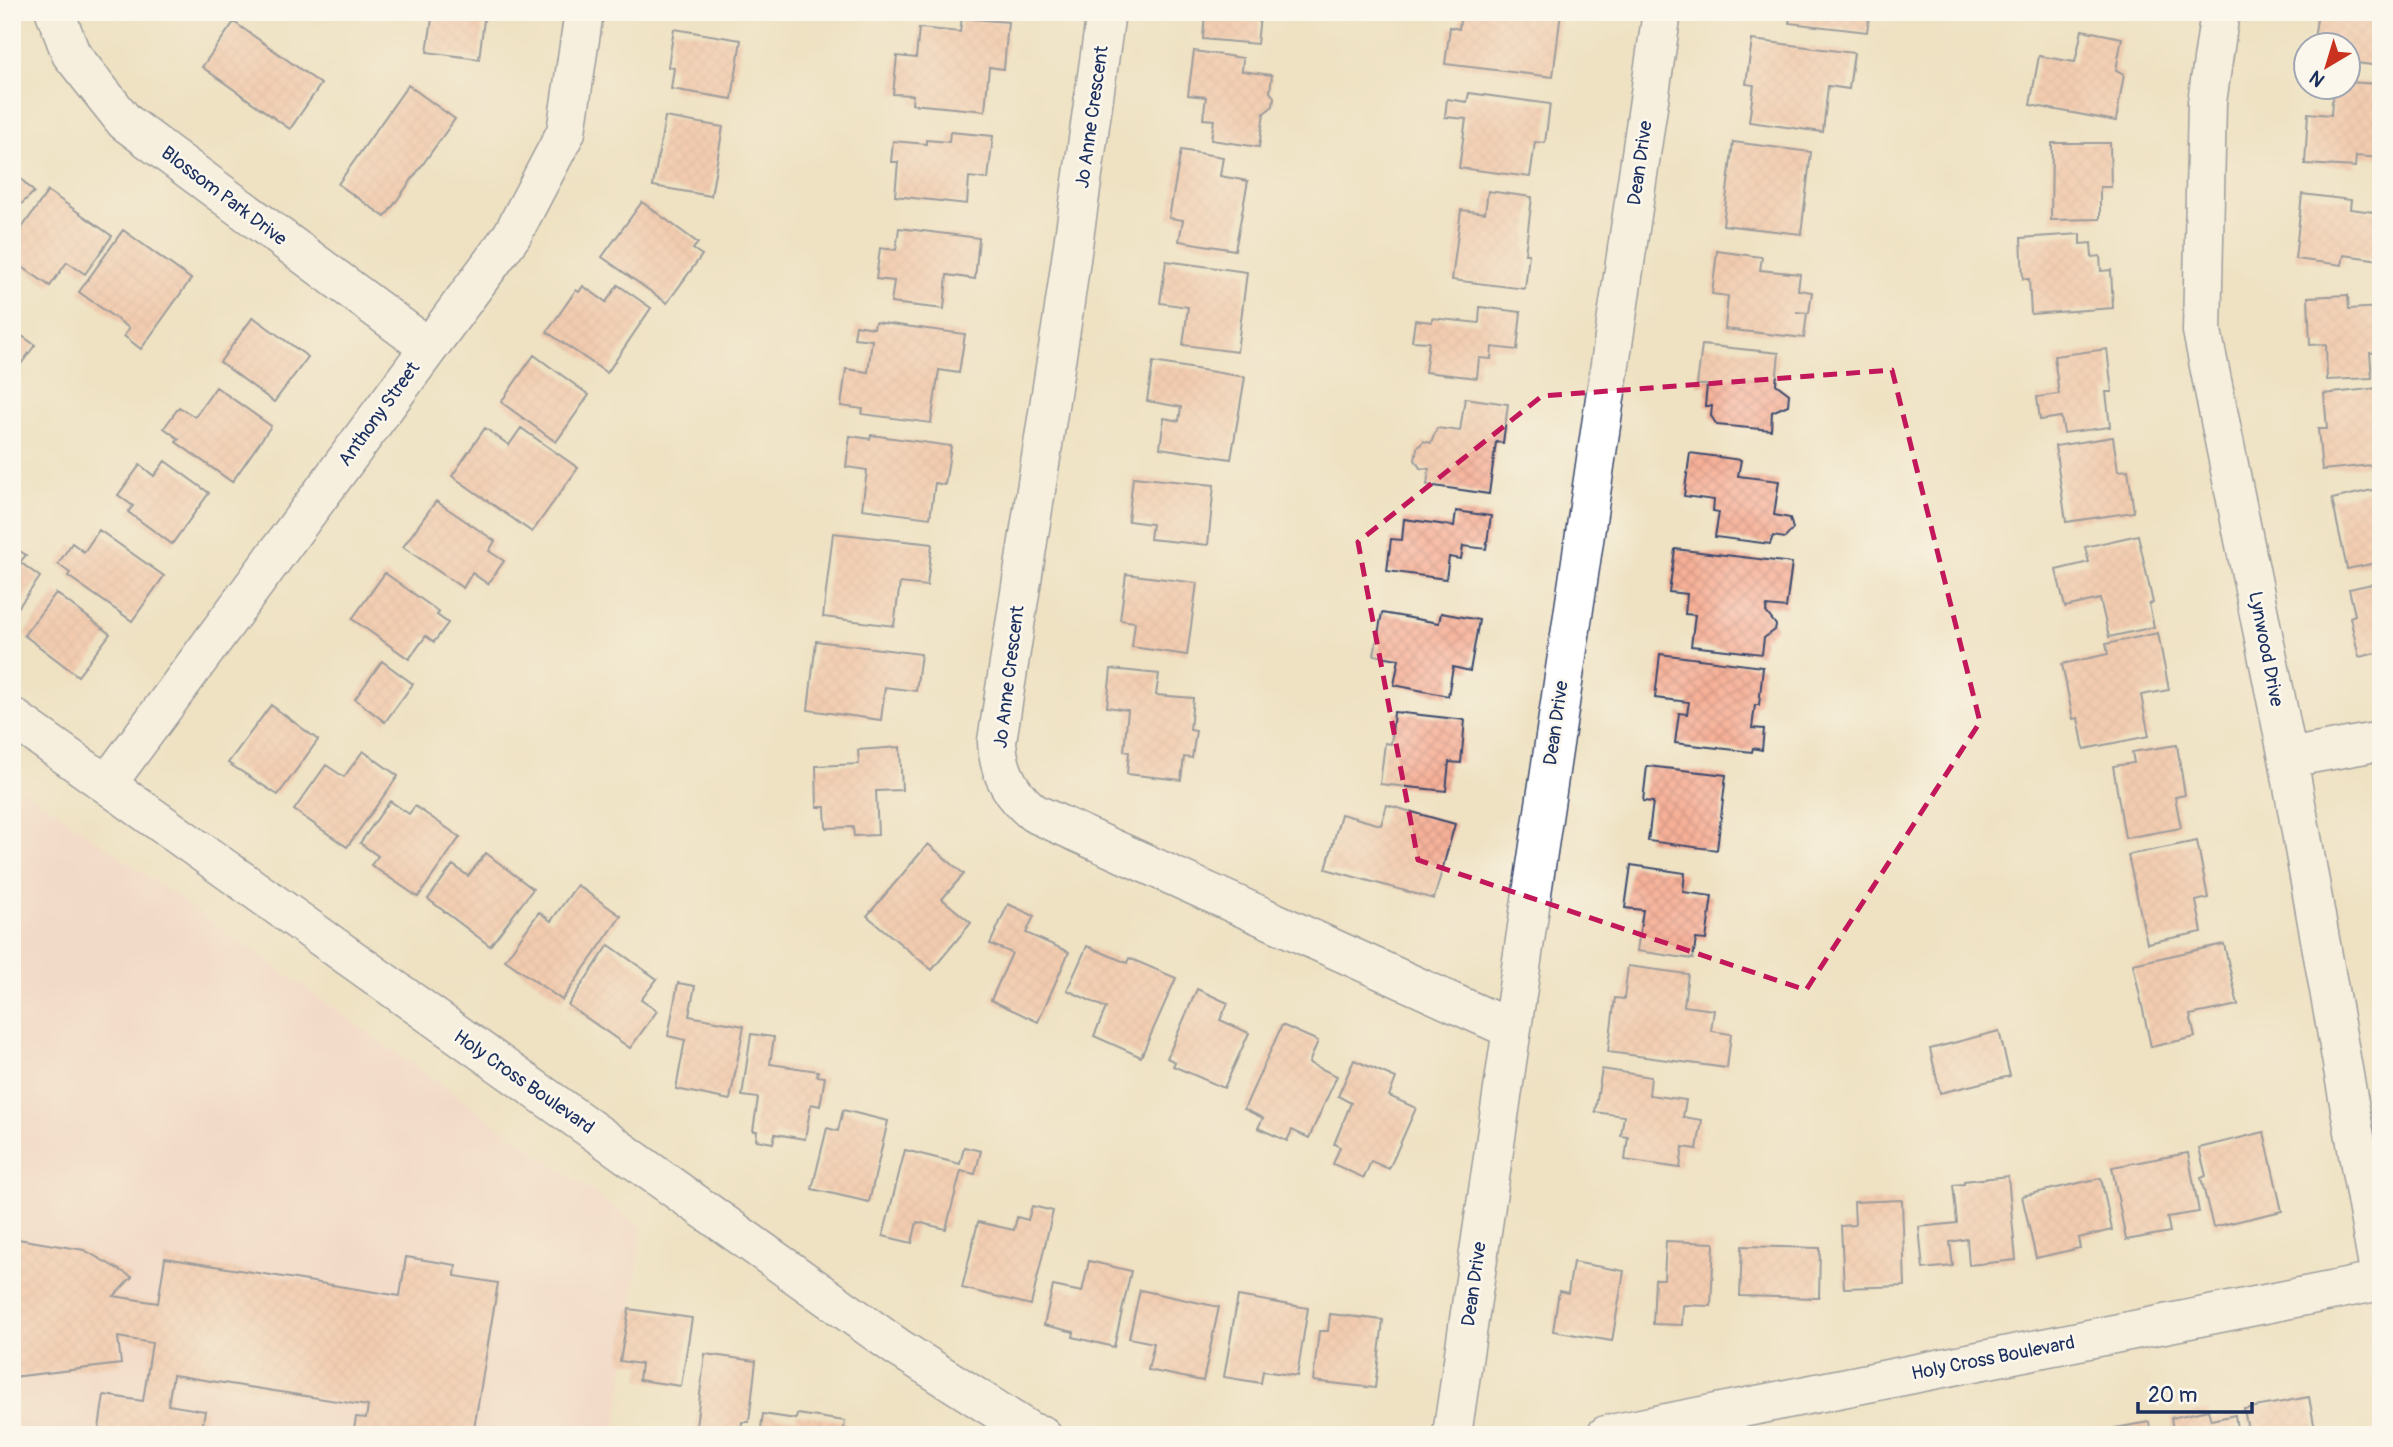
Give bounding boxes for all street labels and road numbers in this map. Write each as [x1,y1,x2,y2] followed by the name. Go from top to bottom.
[1070,44,1114,190] street label: Jo Anne Crescent
[1622,119,1658,207] street label: Dean Drive
[156,141,292,251] street label: Blossom Park Drive
[333,357,425,471] street label: Anthony Street
[2243,589,2289,709] street label: Lynwood Drive
[988,604,1030,750] street label: Jo Anne Crescent
[1538,679,1574,767] street label: Dean Drive
[449,1025,599,1139] street label: Holy Cross Boulevard
[1456,1240,1492,1328] street label: Dean Drive
[1909,1330,2077,1386] street label: Holy Cross Boulevard

